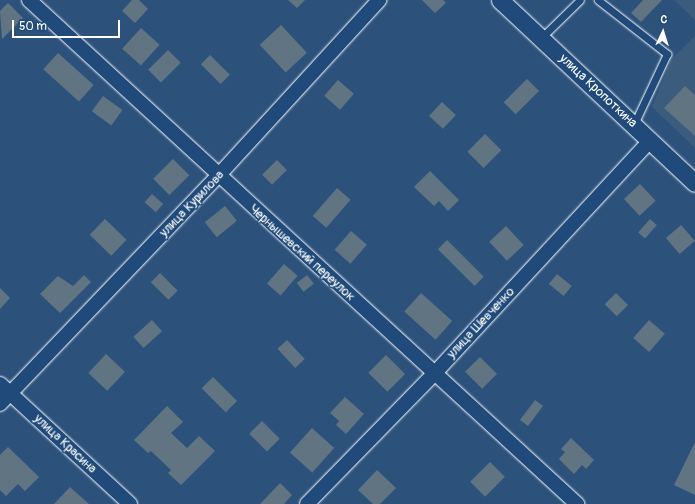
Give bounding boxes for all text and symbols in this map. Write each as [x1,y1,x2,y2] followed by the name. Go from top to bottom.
[14,12,122,38] scale bar
[643,12,683,52] north arrow
[660,13,668,26] text: С
[19,19,47,34] text: 50 m
[556,51,640,131] street label: улица Кропоткина
[156,168,228,240] street label: улица Курилова
[246,201,358,305] street label: Чернышевский переулок
[444,284,518,362] street label: улица Шевченко
[31,411,99,477] street label: улица Красина

